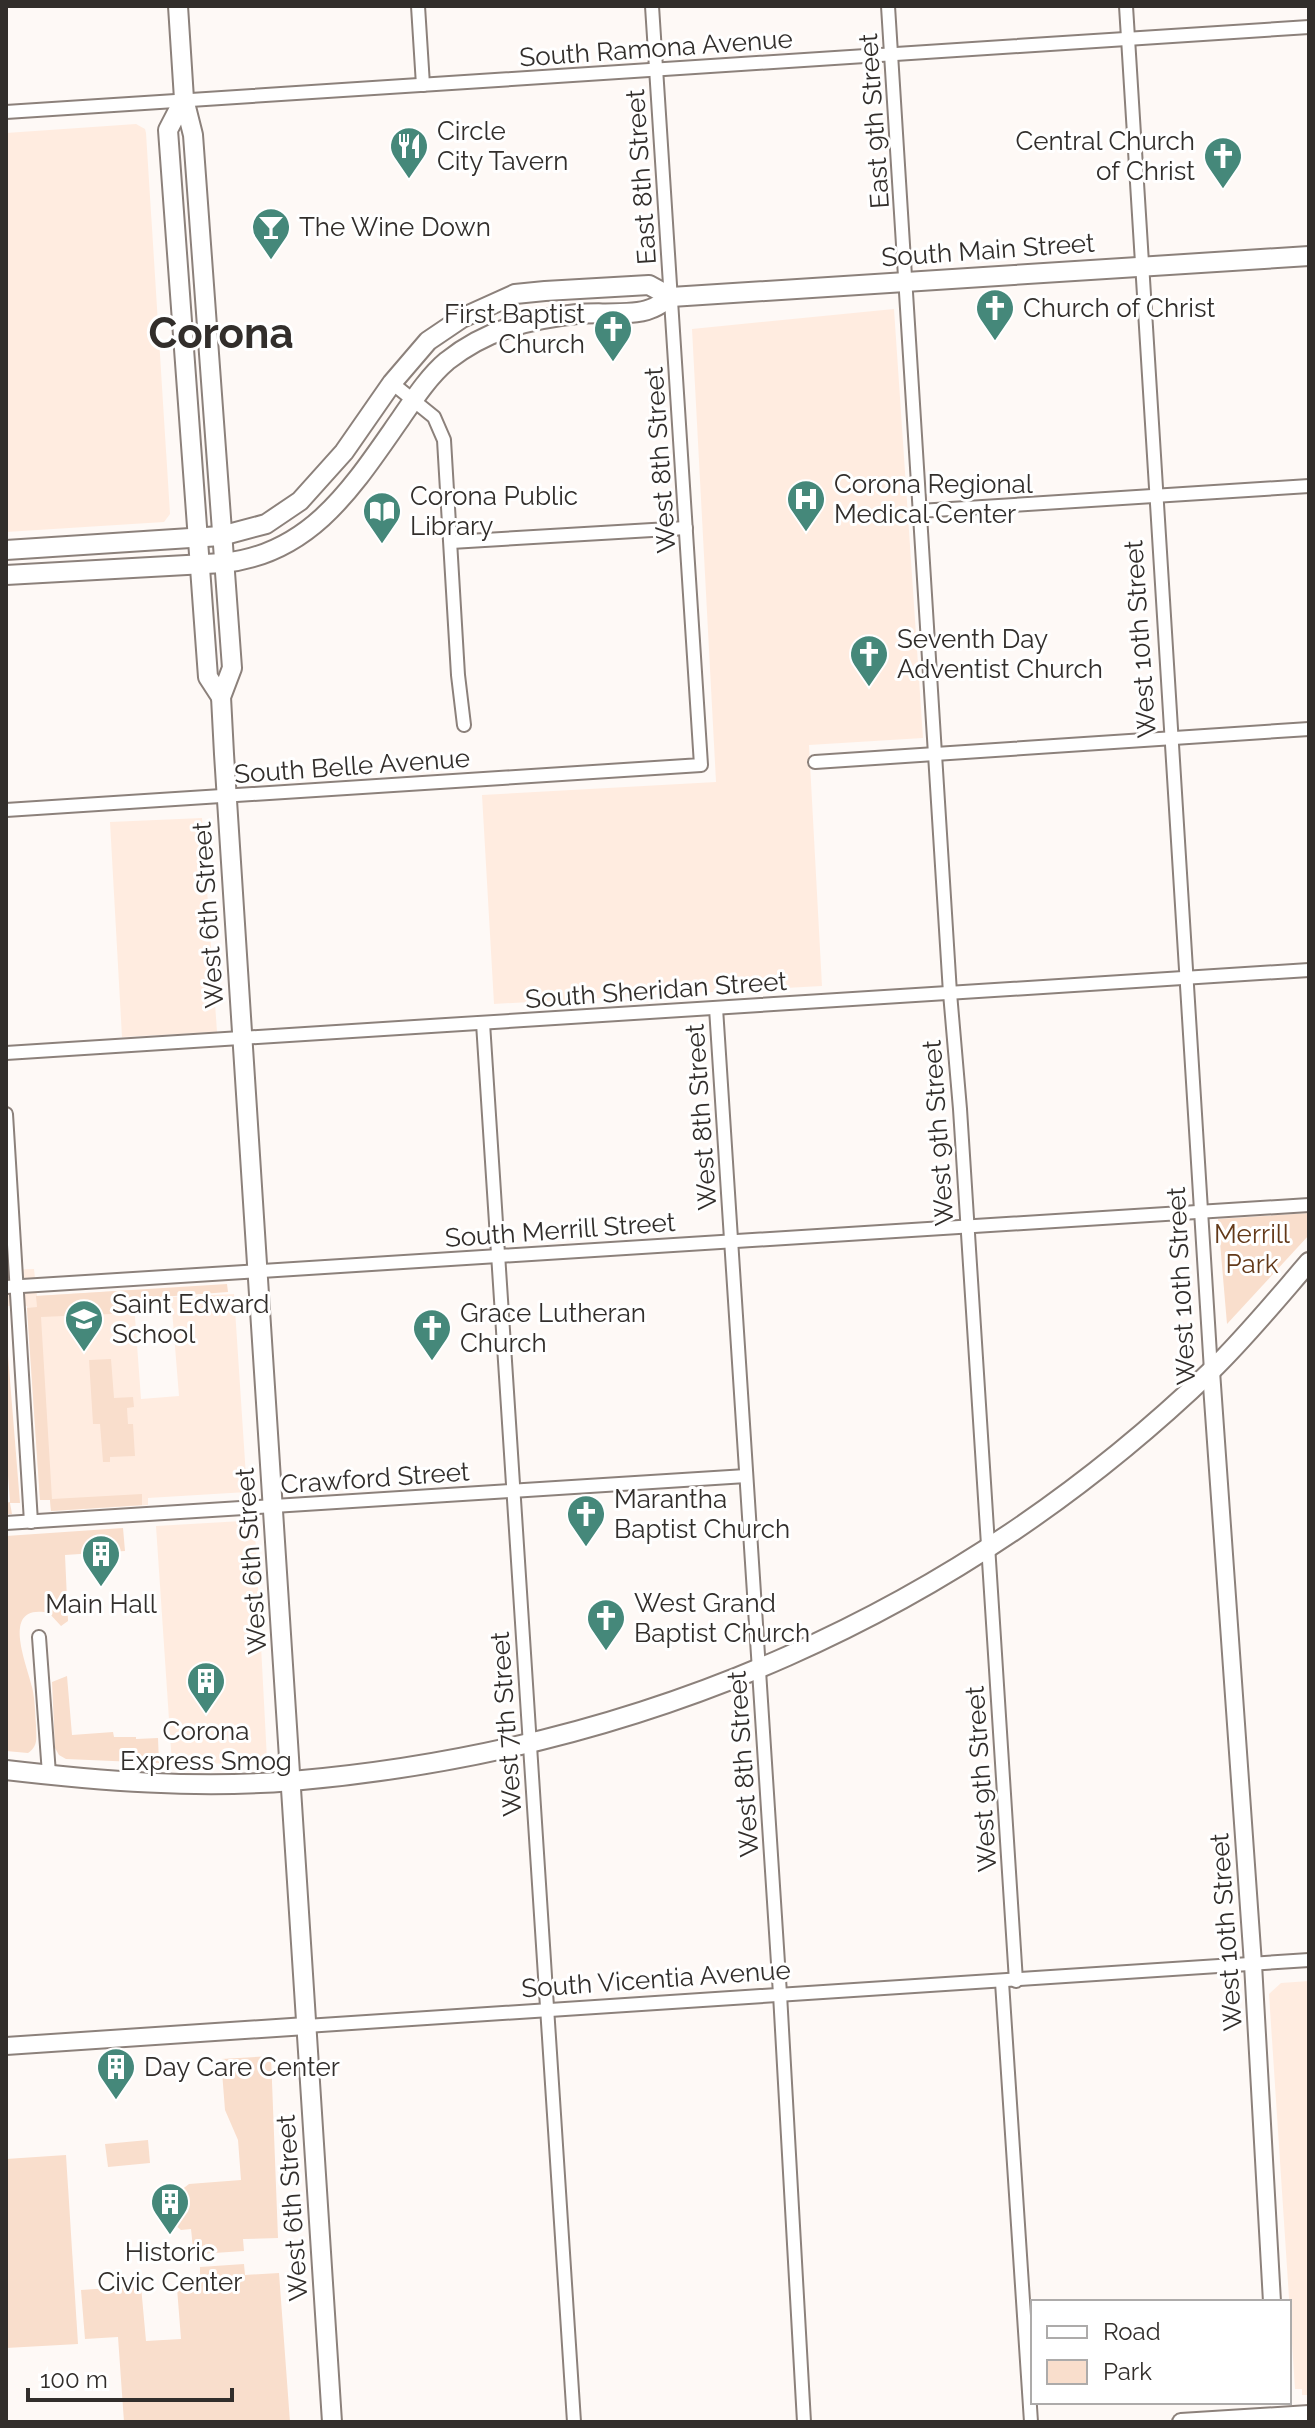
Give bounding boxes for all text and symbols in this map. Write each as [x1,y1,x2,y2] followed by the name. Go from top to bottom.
[518,23,794,73] street label: South Ramona Avenue
[853,32,895,210] street label: East 9th Street
[620,88,662,266] street label: East 8th Street
[437,116,568,176] place label: Circle City Tavern
[388,125,430,180] restaurant icon: Circle City Tavern
[1015,126,1195,186] place label: Central Church of Christ
[1202,135,1244,190] church icon: Central Church of Christ
[250,206,292,261] bar icon: The Wine Down
[299,212,491,242] place label: The Wine Down
[880,228,1096,272] street label: South Main Street
[974,287,1016,342] church icon: Church of Christ
[1023,293,1215,323] place label: Church of Christ
[444,299,585,359] place label: First Baptist Church
[592,308,634,363] church icon: First Baptist Church
[148,309,294,358] district label: Corona
[639,366,681,554] street label: West 8th Street
[834,469,1034,529] place label: Corona Regional Medical Center
[785,478,827,533] hospital icon: Corona Regional Medical Center
[410,481,578,541] place label: Corona Public Library
[361,490,403,545] library icon: Corona Public Library
[1118,539,1162,739] street label: West 10th Street
[897,624,1103,684] place label: Seventh Day Adventist Church
[848,633,890,688] church icon: Seventh Day Adventist Church
[233,743,471,789] street label: South Belle Avenue
[186,820,229,1009] street label: West 6th Street
[524,966,788,1014] street label: South Sheridan Street
[680,1023,722,1211] street label: West 8th Street
[917,1039,959,1227] street label: West 9th Street
[1161,1186,1201,1386] street label: West 10th Street
[444,1207,677,1253] street label: South Merrill Street
[1214,1219,1291,1279] park label: Merrill Park
[112,1289,270,1349] place label: Saint Edward School
[63,1298,105,1353] school or university icon: Saint Edward School
[460,1298,646,1358] place label: Grace Lutheran Church
[411,1307,453,1362] church icon: Grace Lutheran Church
[280,1456,471,1500] street label: Crawford Street
[229,1466,272,1655] street label: West 6th Street
[614,1484,790,1544] place label: Marantha Baptist Church
[565,1493,607,1548] church icon: Marantha Baptist Church
[80,1533,122,1588] building icon: Main Hall
[634,1588,810,1648] place label: West Grand Baptist Church
[45,1589,158,1619] place label: Main Hall
[585,1597,627,1652] church icon: West Grand Baptist Church
[485,1630,527,1817] street label: West 7th Street
[185,1660,227,1715] building icon: Corona Express Smog
[722,1670,764,1858] street label: West 8th Street
[960,1685,1002,1873] street label: West 9th Street
[120,1716,292,1776] place label: Corona Express Smog
[1204,1832,1248,2032] street label: West 10th Street
[520,1955,792,2003] street label: South Vicentia Avenue
[95,2046,137,2101] building icon: Day Care Center
[144,2052,340,2082] place label: Day Care Center
[270,2113,313,2302] street label: West 6th Street
[149,2181,191,2236] building icon: Historic Civic Center
[98,2237,242,2297] place label: Historic Civic Center
[1031,2300,1291,2404] legend
[1103,2317,1161,2346] text: Road
[28,2352,232,2402] scale bar
[1103,2357,1152,2386] text: Park
[40,2365,108,2394] text: 100 m

